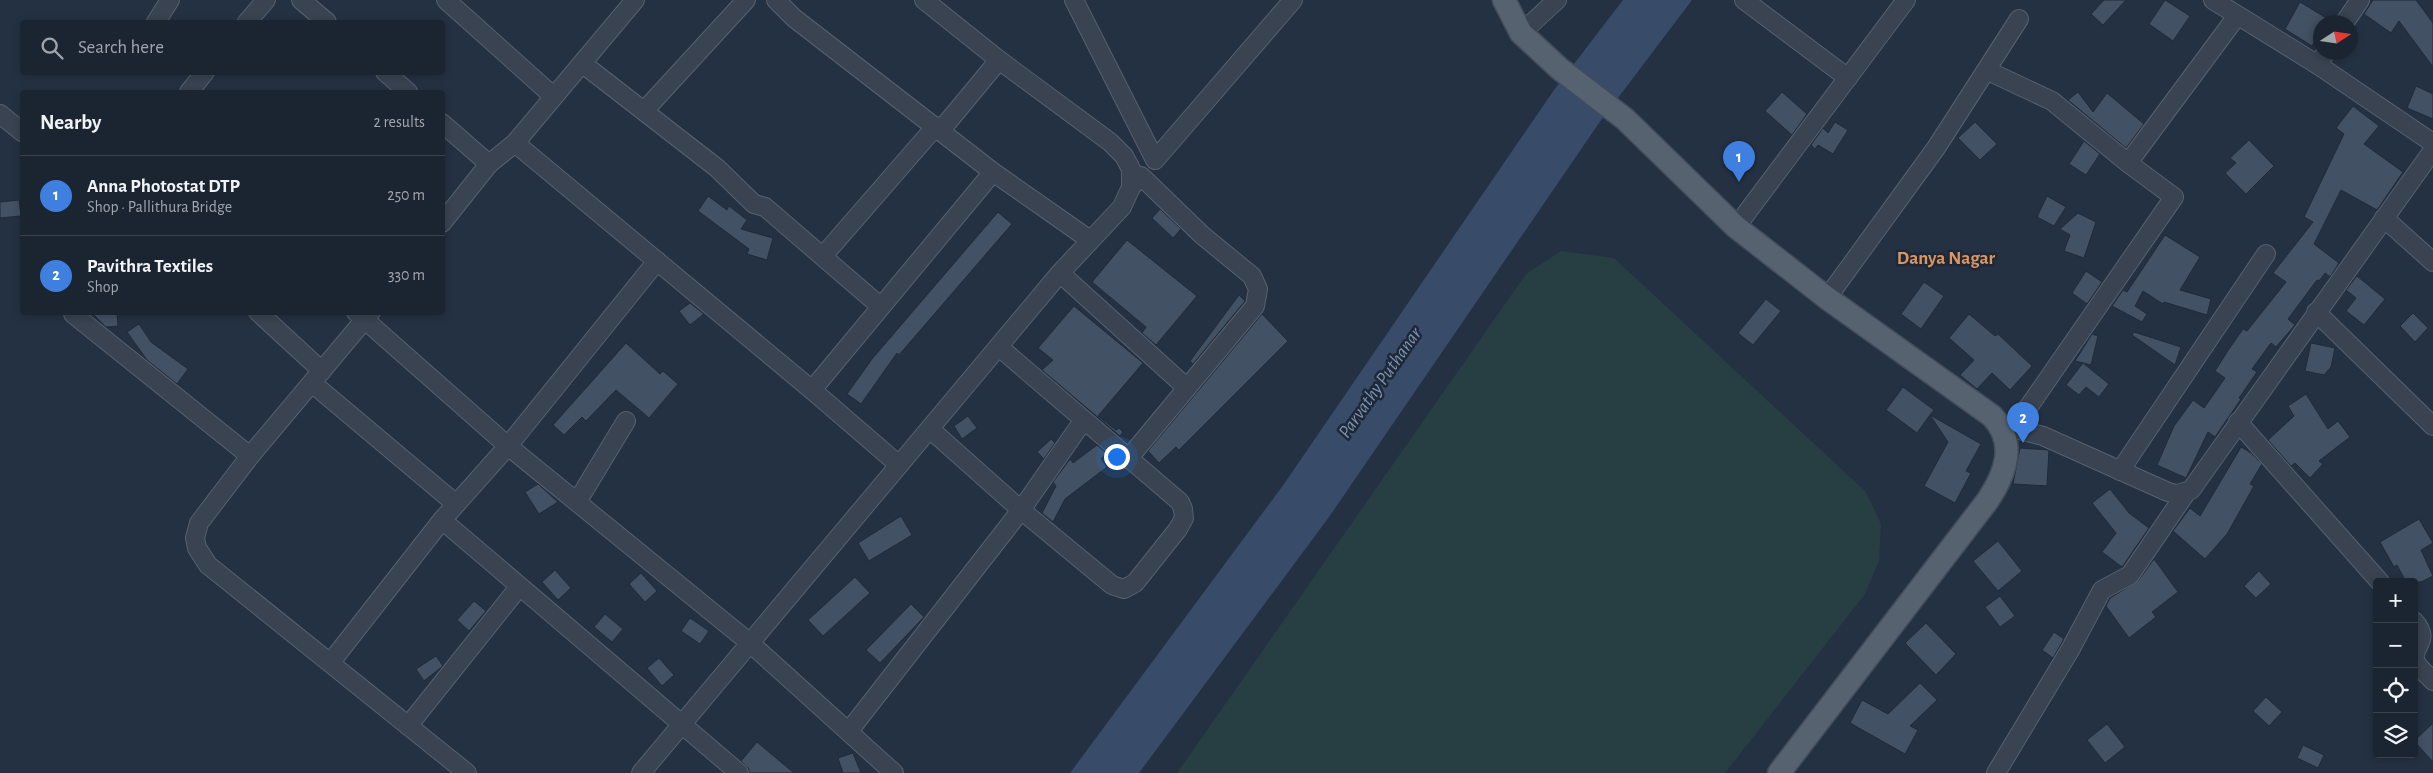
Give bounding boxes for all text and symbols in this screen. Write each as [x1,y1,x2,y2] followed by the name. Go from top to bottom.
[2313,15,2358,60] north arrow
[20,20,445,75] search box
[38,34,66,62] icon: search
[78,38,164,57] text: Search here
[40,112,101,133] text: Nearby
[373,114,425,130] text: 2 results
[1723,141,1755,182] pin: 1
[87,177,240,196] text: Anna Photostat DTP
[53,187,59,203] text: 1
[387,187,425,203] text: 250 m
[87,199,232,215] text: Shop · Pallithura Bridge
[1897,249,1996,268] district label: Danya Nagar
[87,257,213,276] text: Pavithra Textiles
[52,267,60,283] text: 2
[388,267,425,283] text: 330 m
[87,279,119,295] text: Shop
[1335,324,1426,441] water label: Parvathy Puthanar
[2007,402,2039,443] pin: 2
[1104,444,1130,470] your location
[2373,578,2418,758] map controls
[2373,578,2418,623] button: +
[2373,623,2418,668] button: −
[2373,668,2418,713] button: locate
[2373,713,2418,758] button: layers

